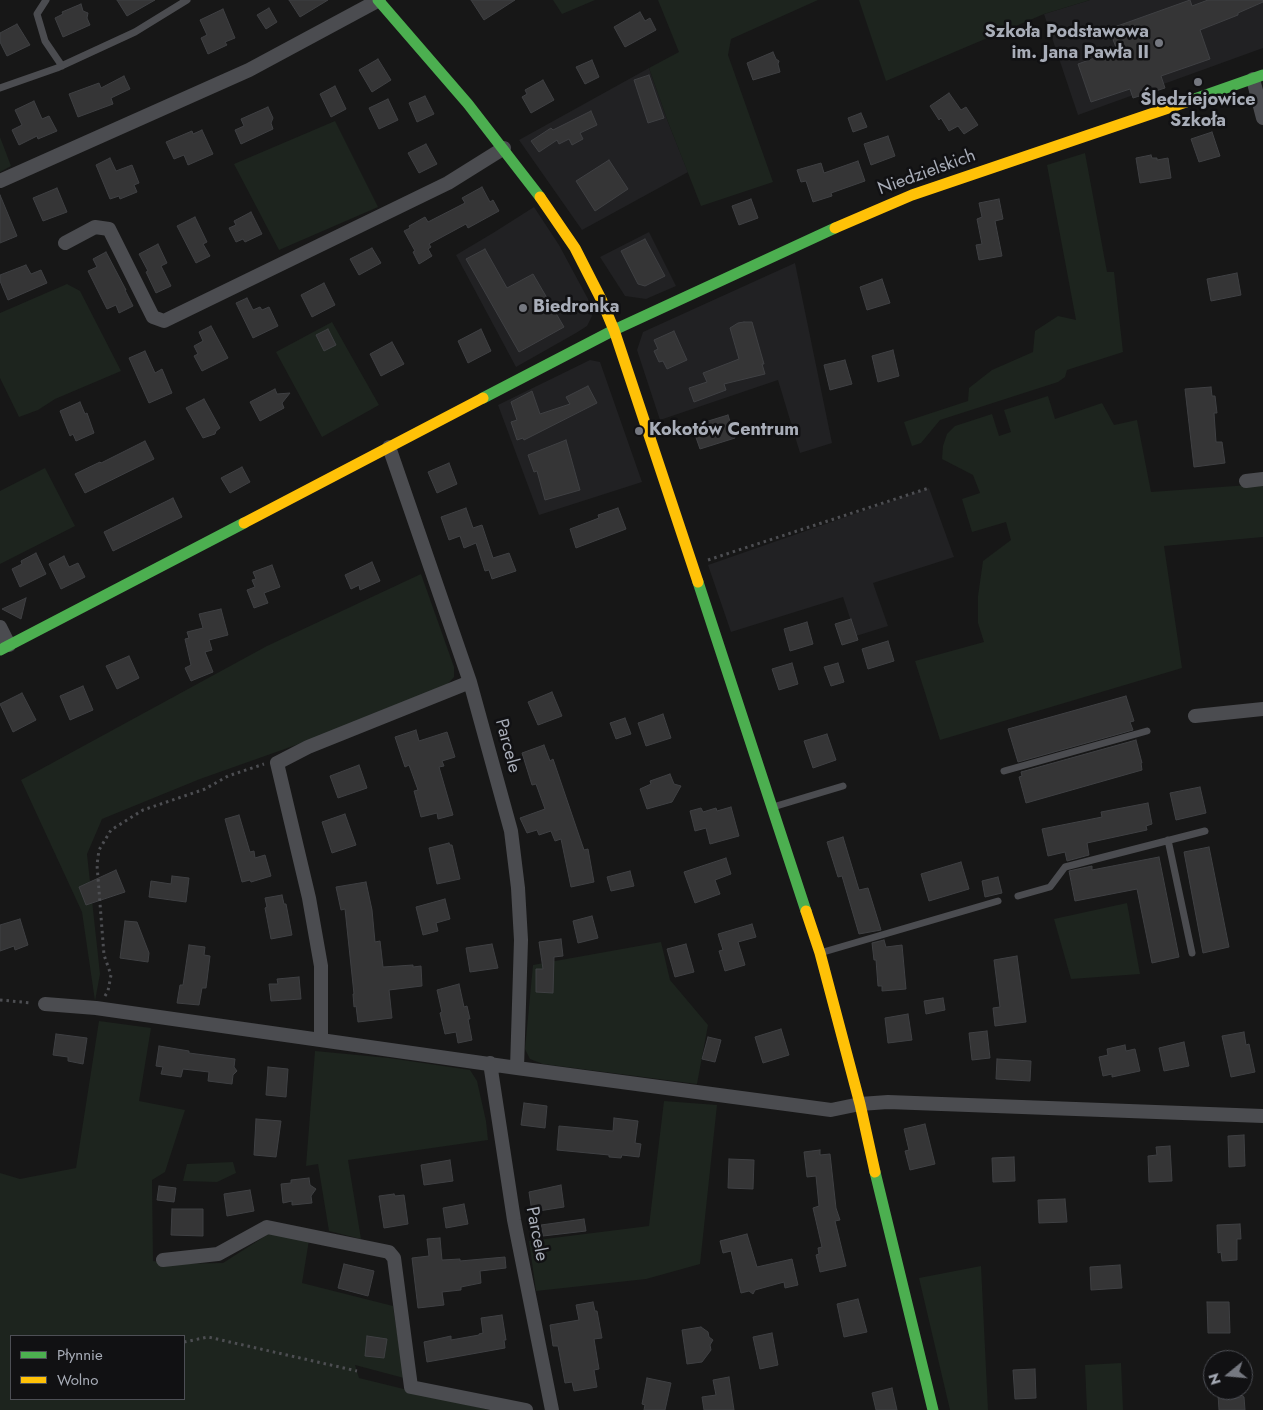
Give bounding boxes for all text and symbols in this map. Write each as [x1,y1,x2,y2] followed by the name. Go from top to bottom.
[985,22,1149,64] place label: Szkoła Podstawowa im. Jana Pawła II
[1153,37,1165,49] marker: Szkoła Podstawowa im. Jana Pawła II
[1192,76,1204,88] marker: Śledziejowice Szkoła
[1140,90,1256,132] place label: Śledziejowice Szkoła
[875,145,979,201] street label: Niedzielskich
[533,297,620,319] place label: Biedronka
[517,302,529,314] marker: Biedronka
[649,420,799,442] place label: Kokotów Centrum
[633,425,645,437] marker: Kokotów Centrum
[489,717,525,775] street label: Parcele
[520,1205,552,1263] street label: Parcele
[10,1335,185,1400] legend
[57,1344,103,1366] text: Płynnie
[1203,1350,1253,1400] north arrow
[57,1369,98,1391] text: Wolno
[1203,1371,1226,1387] text: N

